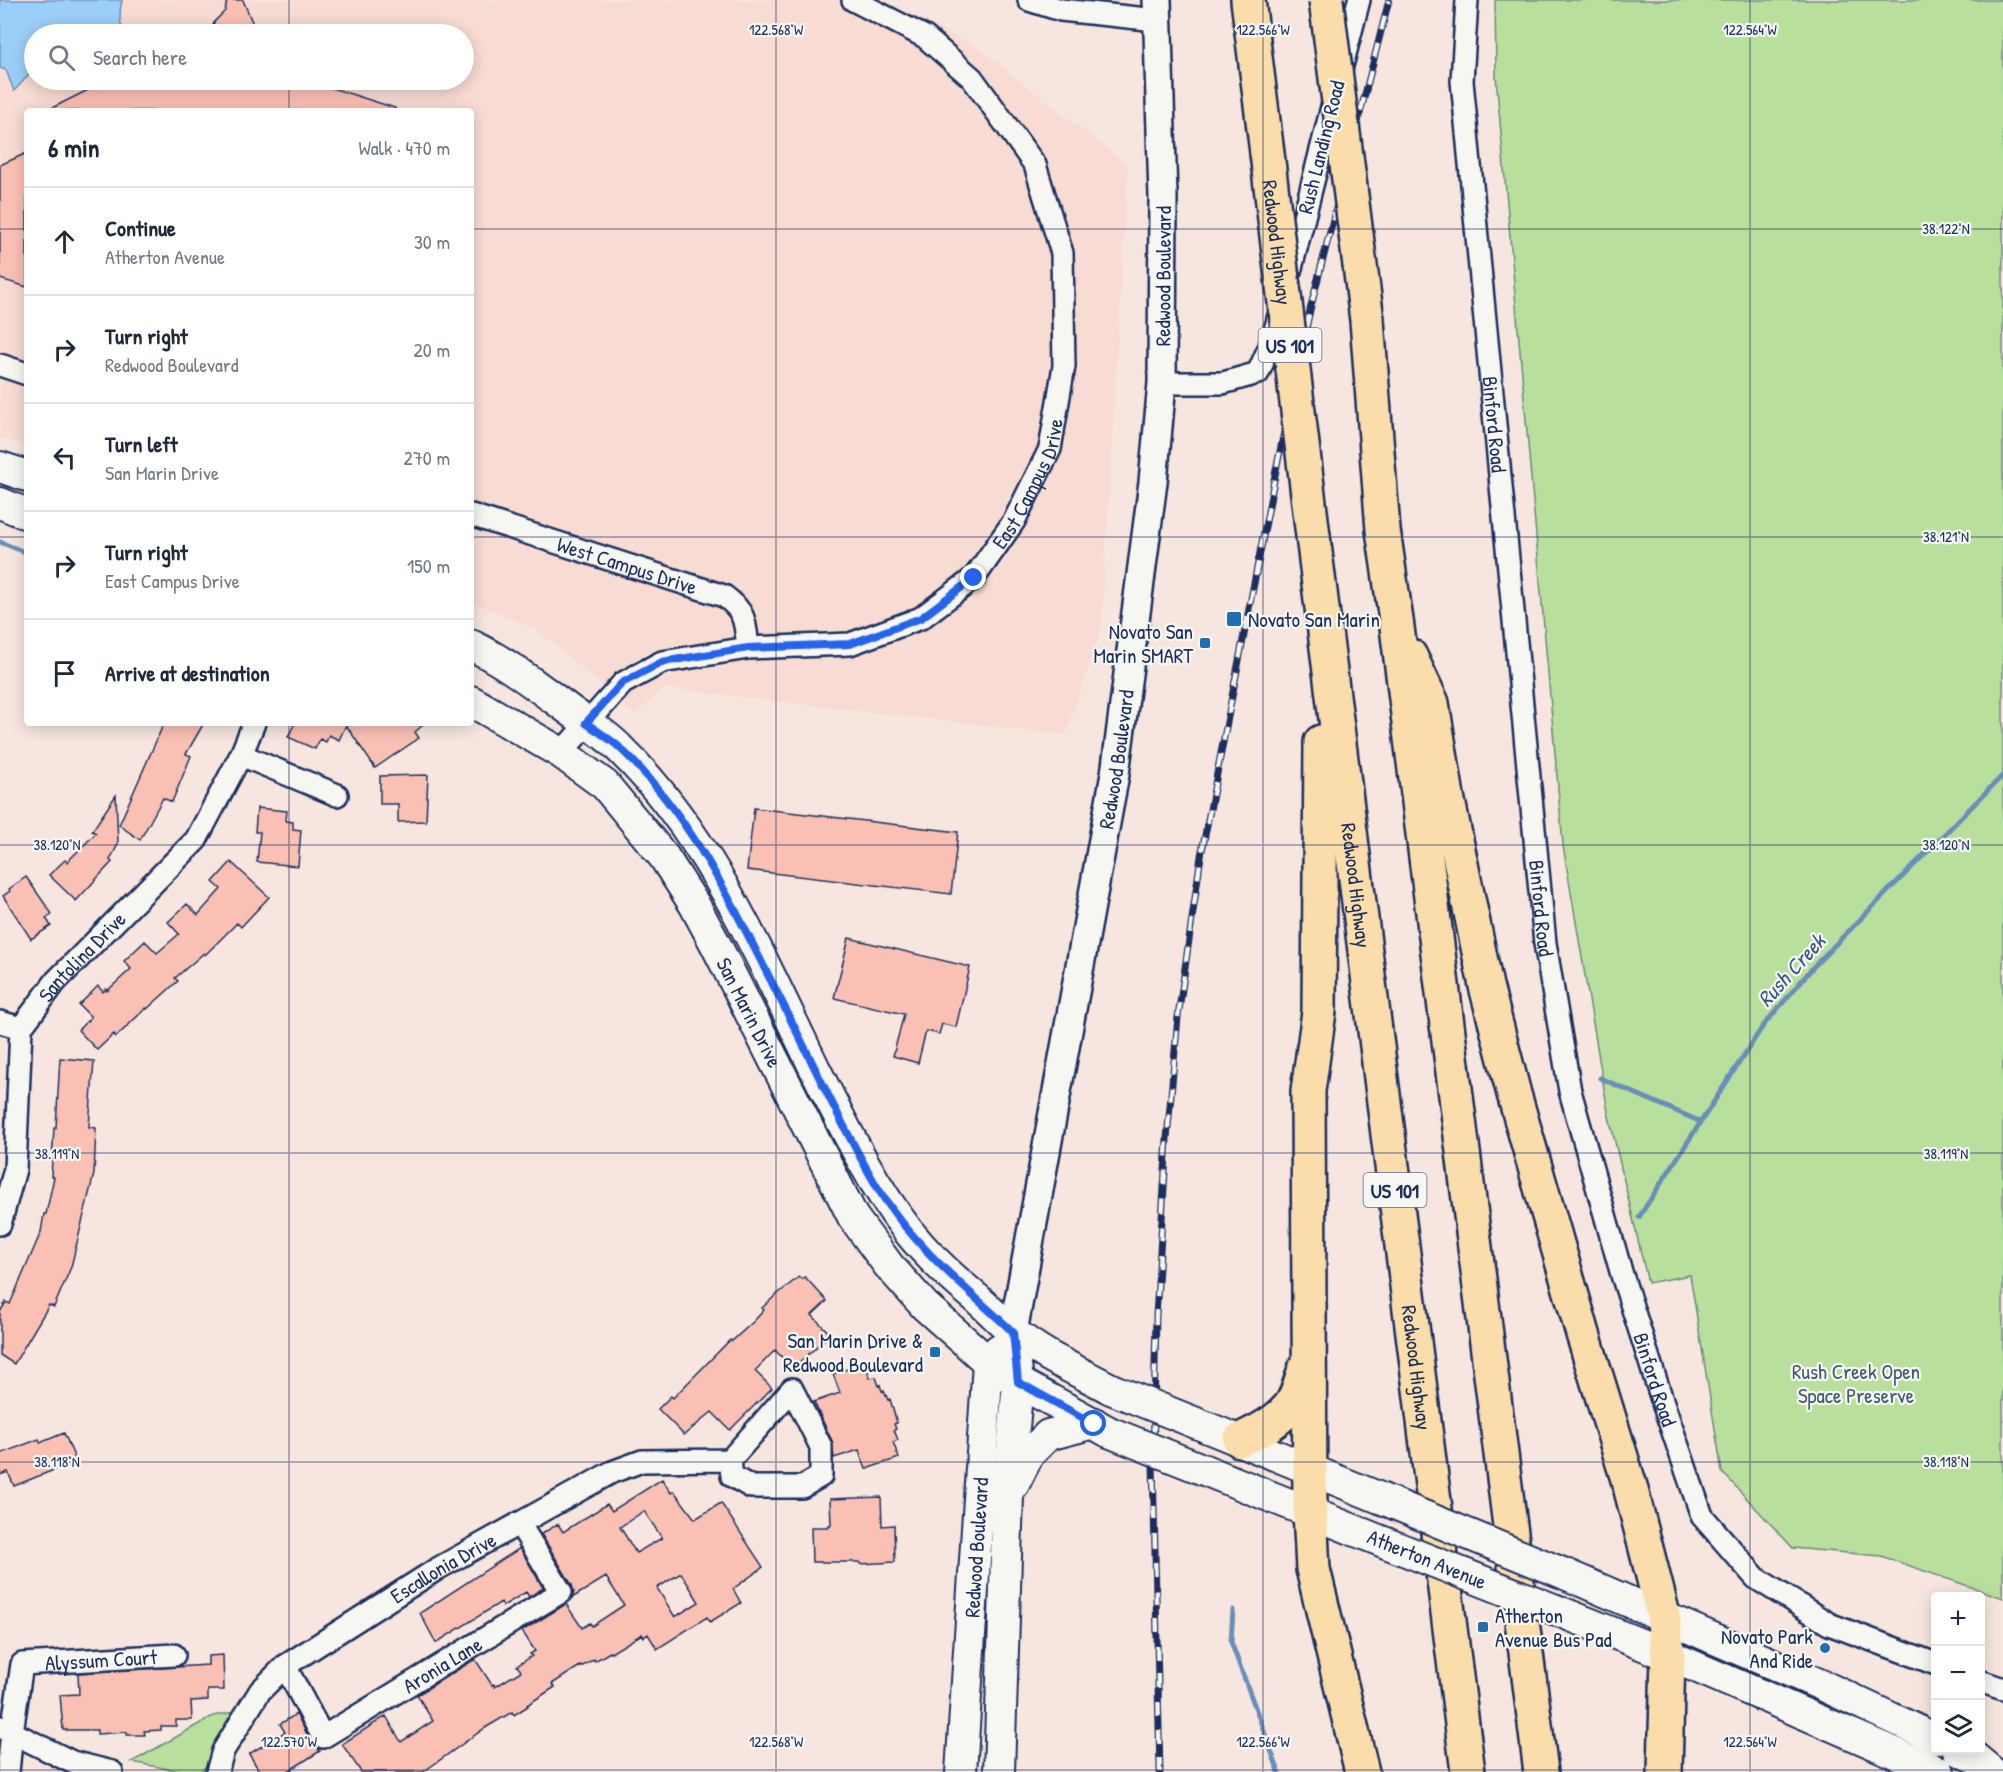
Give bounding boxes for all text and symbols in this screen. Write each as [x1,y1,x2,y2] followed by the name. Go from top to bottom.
[749,19,804,40] text: 122.568°W
[1236,19,1291,40] text: 122.566°W
[1723,19,1777,40] text: 122.564°W
[24,24,474,90] search box
[45,41,78,74] icon: search
[93,42,187,72] text: Search here
[1290,77,1352,217] street label: Rush Landing Road
[48,130,100,165] text: 6 min
[358,134,450,161] text: Walk · 470 m
[1256,178,1300,306] street label: Redwood Highway
[1148,206,1177,346] street label: Redwood Boulevard
[105,213,176,243] text: Continue
[1922,218,1970,239] text: 38.122°N
[48,225,81,258] icon: ahead
[414,228,450,255] text: 30 m
[105,243,225,270] text: Atherton Avenue
[105,321,188,351] text: Turn right
[1258,328,1322,362] road number: US 101
[48,333,81,366] icon: right
[413,336,450,363] text: 20 m
[105,351,238,378] text: Redwood Boulevard
[1476,375,1514,474] street label: Binford Road
[985,416,1069,554] street label: East Campus Drive
[105,429,178,459] text: Turn left
[48,441,81,474] icon: left
[404,444,450,471] text: 270 m
[105,459,219,486] text: San Marin Drive
[1923,526,1969,547] text: 38.121°N
[554,529,701,601] street label: West Campus Drive
[105,537,188,567] text: Turn right
[48,549,81,582] icon: right
[407,552,450,579] text: 150 m
[960,564,986,590] route end
[105,567,240,594] text: East Campus Drive
[1248,605,1380,634] place label: Novato San Marin
[1225,610,1243,628] marker: Novato San Marin
[1093,617,1194,670] place label: Novato San Marin SMART
[1198,636,1212,650] marker: Novato San Marin SMART
[48,657,81,690] icon: arrive
[105,658,270,688] text: Arrive at destination
[1091,688,1140,831] street label: Redwood Boulevard
[1335,821,1379,949] street label: Redwood Highway
[33,834,81,855] text: 38.120°N
[1922,834,1970,855] text: 38.120°N
[1523,859,1561,958] street label: Binford Road
[31,905,132,1008] street label: Santolina Drive
[1750,926,1833,1013] water label: Rush Creek
[710,952,790,1072] street label: San Marin Drive
[35,1143,79,1164] text: 38.119°N
[1924,1143,1968,1164] text: 38.119°N
[1364,1173,1426,1207] road number: US 101
[1395,1303,1439,1432] street label: Redwood Highway
[783,1326,923,1379] place label: San Marin Drive & Redwood Boulevard
[1627,1329,1684,1430] street label: Binford Road
[928,1345,942,1359] marker: San Marin Drive & Redwood Boulevard
[1792,1357,1920,1410] park label: Rush Creek Open Space Preserve
[1080,1410,1106,1436] route start
[34,1451,80,1472] text: 38.118°N
[1923,1451,1969,1472] text: 38.118°N
[957,1477,995,1618] street label: Redwood Boulevard
[1363,1522,1491,1596] street label: Atherton Avenue
[384,1525,501,1610] street label: Escallonia Drive
[1931,1592,1985,1754] map controls
[1931,1592,1985,1646] button: +
[1495,1601,1612,1654] place label: Atherton Avenue Bus Pad
[1476,1620,1490,1634] marker: Atherton Avenue Bus Pad
[1721,1622,1813,1675] place label: Novato Park And Ride
[397,1629,487,1700] street label: Aronia Lane
[44,1641,159,1677] street label: Alyssum Court
[1818,1641,1832,1655] marker: Novato Park And Ride
[1931,1646,1985,1700] button: −
[1931,1700,1985,1754] button: layers
[261,1731,318,1752] text: 122.570°W
[749,1731,804,1752] text: 122.568°W
[1236,1731,1291,1752] text: 122.566°W
[1723,1731,1777,1752] text: 122.564°W

